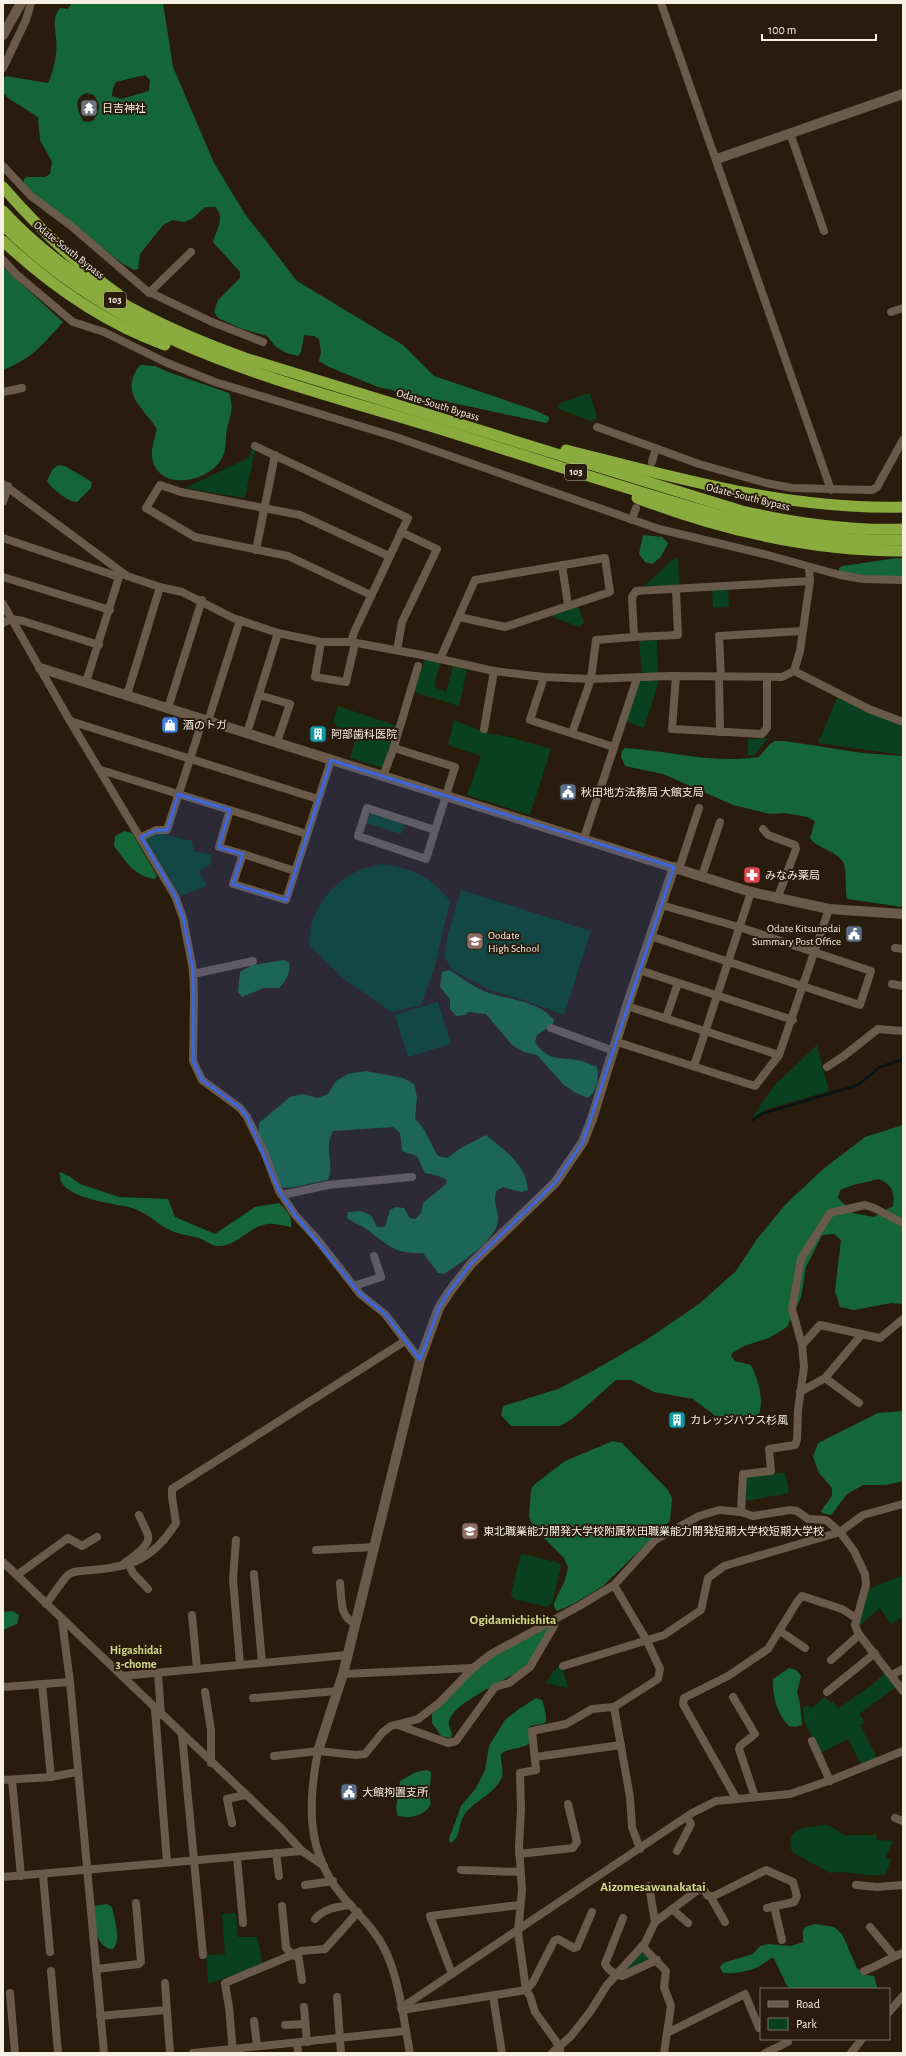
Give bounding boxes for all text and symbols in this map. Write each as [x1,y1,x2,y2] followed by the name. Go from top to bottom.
[762,16,876,42] scale bar
[768,24,796,36] text: 100 m
[79,98,99,118] temple icon: 日吉神社
[102,103,146,114] place label: 日吉神社
[32,219,106,281] street label: Odate-South Bypass
[104,292,126,308] road number: 103
[395,387,481,423] street label: Odate-South Bypass
[565,464,587,480] road number: 103
[705,481,791,513] street label: Odate-South Bypass
[160,715,180,735] shop icon: 酒のトガ
[183,719,227,731] place label: 酒のトガ
[308,724,328,744] building icon: 阿部歯科医院
[331,728,397,740] place label: 阿部歯科医院
[558,782,578,802] public building icon: 秋田地方法務局 大館支局
[581,786,704,798] place label: 秋田地方法務局 大館支局
[742,865,762,885] pharmacy icon: みなみ薬局
[765,870,820,881] place label: みなみ薬局
[752,923,841,947] place label: Odate Kitsunedai Summary Post Office
[844,924,864,944] public building icon: Odate Kitsunedai Summary Post Office
[488,930,540,954] place label: Oodate High School
[465,931,485,951] school or university icon: Oodate High School
[667,1410,687,1430] building icon: カレッジハウス杉風
[690,1415,788,1426] place label: カレッジハウス杉風
[460,1521,480,1541] school or university icon: 東北職業能力開発大学校附属秋田職業能力開発短期大学校短期大学校
[483,1525,824,1537] place label: 東北職業能力開発大学校附属秋田職業能力開発短期大学校短期大学校
[470,1614,556,1627] district label: Ogidamichishita
[110,1644,162,1670] district label: Higashidai 3-chome
[339,1782,359,1802] public building icon: 大館拘置支所
[362,1786,429,1798] place label: 大館拘置支所
[600,1881,706,1894] district label: Aizomesawanakatai
[760,1988,890,2040] legend
[796,1998,820,2010] text: Road
[796,2018,817,2030] text: Park

